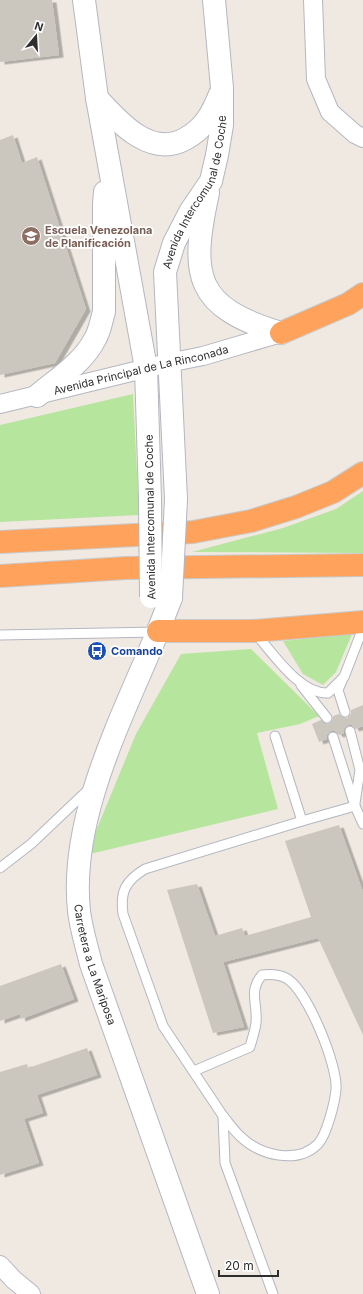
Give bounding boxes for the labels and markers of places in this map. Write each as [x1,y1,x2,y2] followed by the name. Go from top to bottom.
[45,223,152,250] place label: Escuela Venezolana de Planificación
[20,225,42,247] school or university icon: Escuela Venezolana de Planificación
[86,640,108,662] bus stop icon: Comando
[111,644,163,658] place label: Comando

